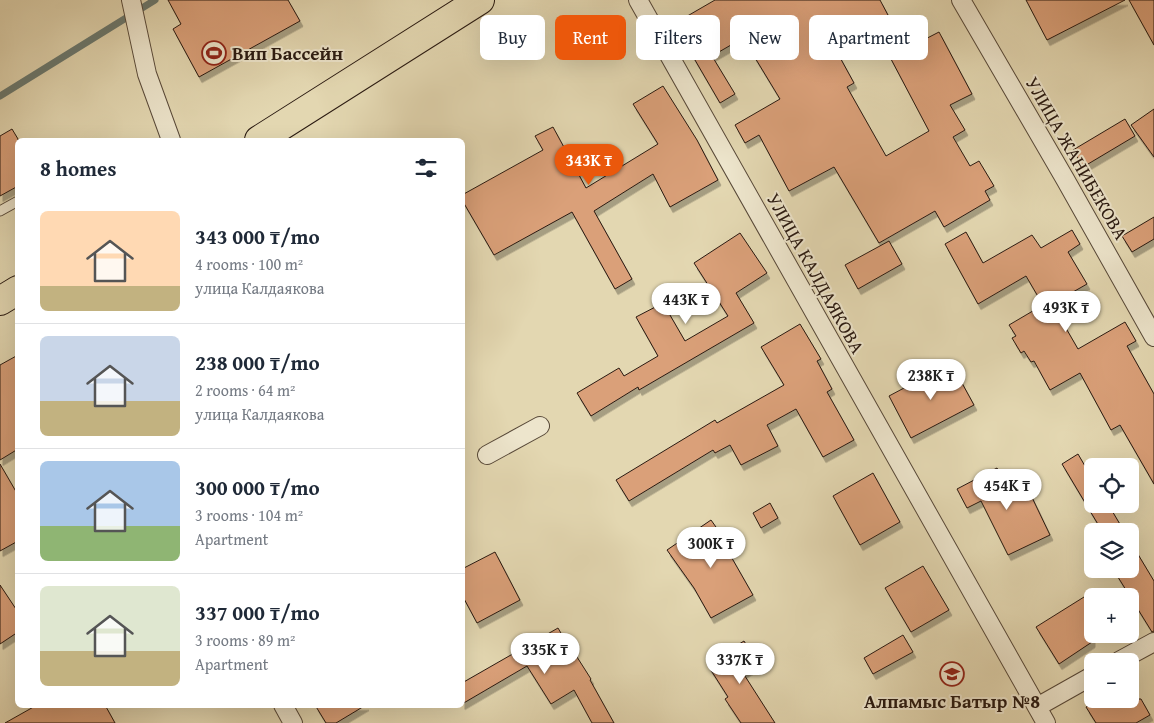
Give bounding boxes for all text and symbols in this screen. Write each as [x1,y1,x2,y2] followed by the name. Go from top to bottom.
[480,15,545,60] chip: Buy
[555,15,626,60] chip: Rent
[636,15,720,60] chip: Filters
[730,15,799,60] chip: New
[809,15,928,60] chip: Apartment
[232,39,343,67] place label: Вип Бассейн
[201,40,227,66] sports icon: Вип Бассейн
[1019,71,1135,245] street label: УЛИЦА ЖАНИБЕКОВА
[548,144,630,186] pin: 343K ₸
[566,148,612,172] text: 343K ₸
[40,153,116,184] text: 8 homes
[412,154,440,182] icon: filters
[760,188,872,359] street label: УЛИЦА КАЛДАЯКОВА
[195,221,320,252] text: 343 000 ₸/mo
[80,231,140,291] icon: home
[195,252,303,276] text: 4 rooms · 100 m²
[195,276,324,300] text: улица Калдаякова
[645,282,727,325] pin: 443K ₸
[663,287,709,311] text: 443K ₸
[1025,290,1107,333] pin: 493K ₸
[1043,295,1089,319] text: 493K ₸
[195,347,320,378] text: 238 000 ₸/mo
[80,356,140,416] icon: home
[890,358,972,401] pin: 238K ₸
[908,363,954,387] text: 238K ₸
[195,378,295,402] text: 2 rooms · 64 m²
[195,402,324,426] text: улица Калдаякова
[1084,458,1139,708] map controls
[1084,458,1139,513] button: locate
[966,468,1048,511] pin: 454K ₸
[195,472,320,503] text: 300 000 ₸/mo
[984,473,1030,497] text: 454K ₸
[80,481,140,541] icon: home
[195,503,303,527] text: 3 rooms · 104 m²
[1084,523,1139,578] button: layers
[670,526,752,569] pin: 300K ₸
[195,527,268,551] text: Apartment
[688,531,734,555] text: 300K ₸
[1084,588,1139,643] button: +
[195,597,320,628] text: 337 000 ₸/mo
[80,606,140,666] icon: home
[195,628,295,652] text: 3 rooms · 89 m²
[504,632,586,675] pin: 335K ₸
[522,637,568,661] text: 335K ₸
[699,642,781,685] pin: 337K ₸
[717,647,763,671] text: 337K ₸
[195,652,268,676] text: Apartment
[1084,653,1139,708] button: −
[939,661,965,687] school or university icon: Алпамыс Батыр №8
[864,687,1040,715] place label: Алпамыс Батыр №8

